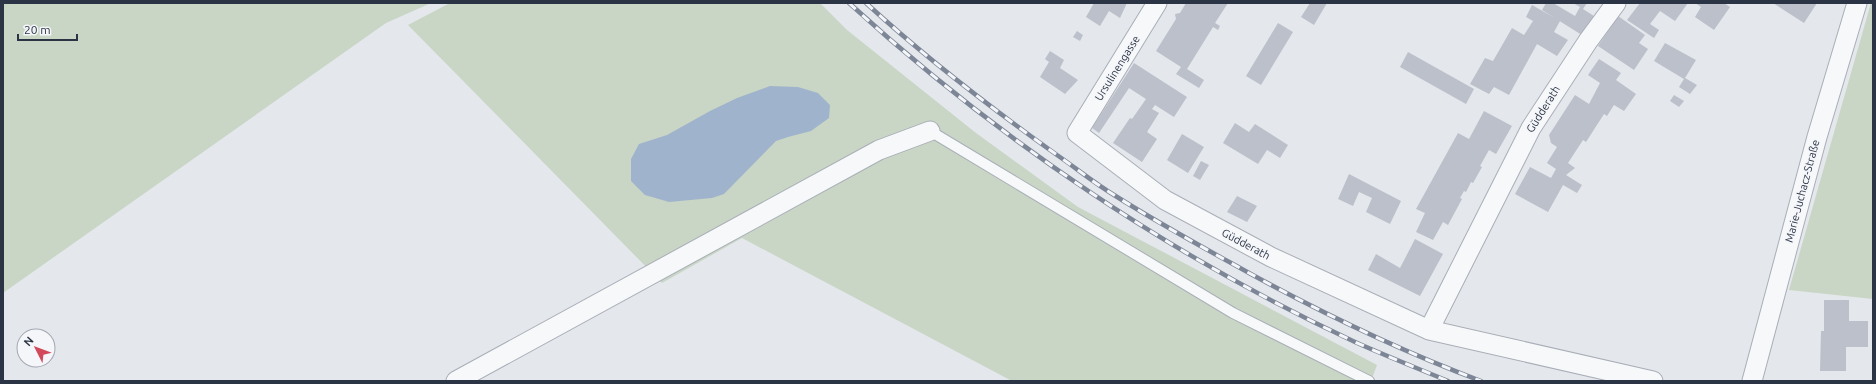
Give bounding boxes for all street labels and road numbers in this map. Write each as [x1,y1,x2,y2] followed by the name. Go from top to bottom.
[1092,33,1142,103] street label: Ursulinengasse
[1524,83,1562,135] street label: Güdderath
[1783,138,1821,244] street label: Marie-Juchacz-Straße
[1220,226,1272,262] street label: Güdderath

